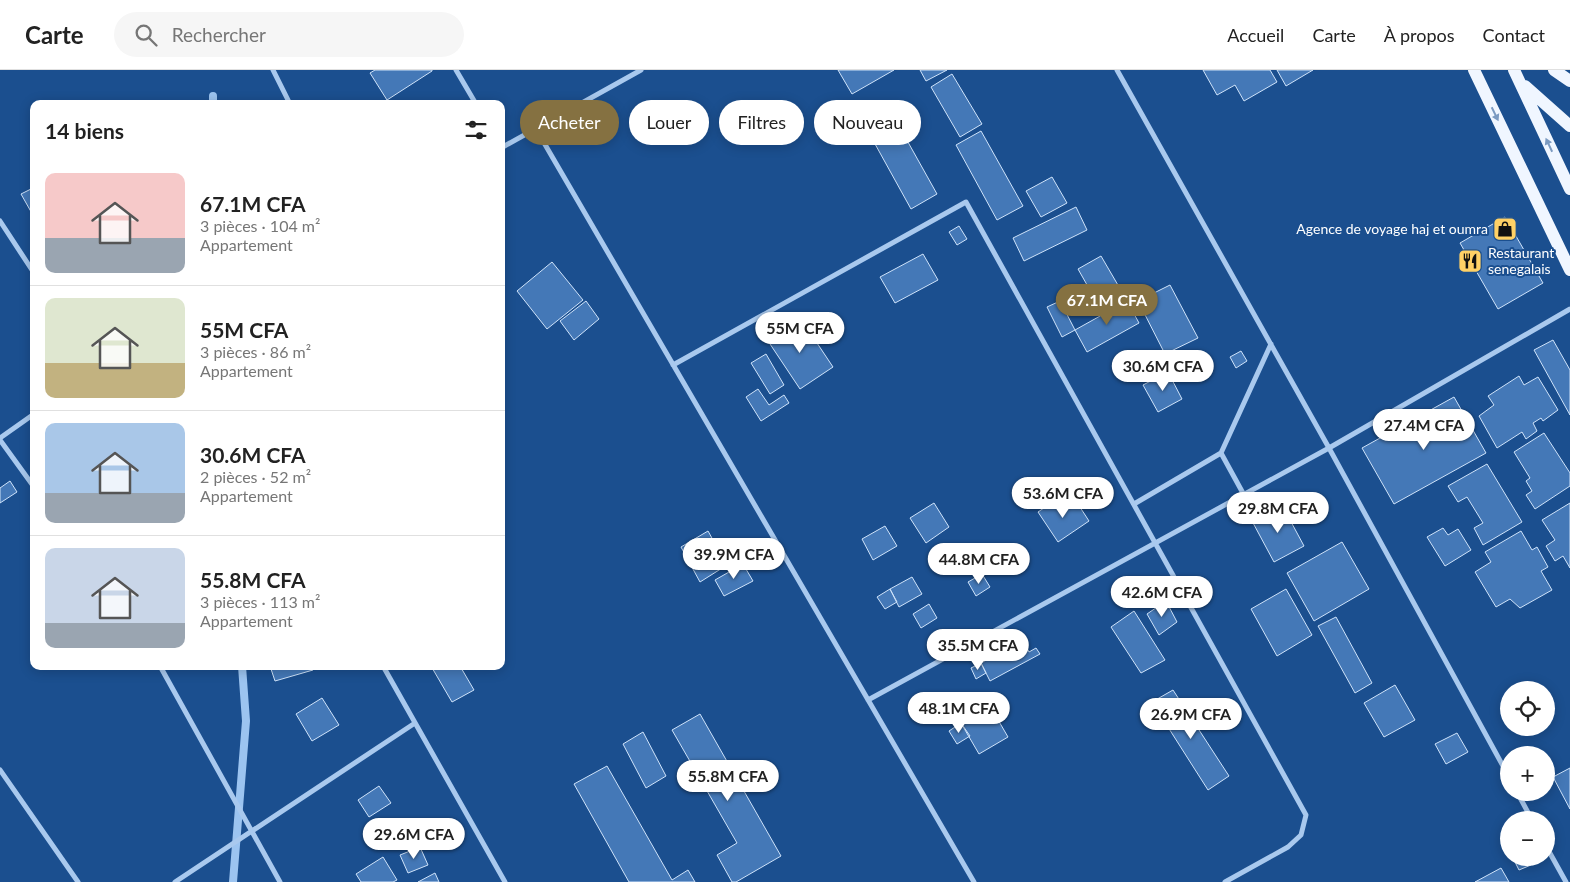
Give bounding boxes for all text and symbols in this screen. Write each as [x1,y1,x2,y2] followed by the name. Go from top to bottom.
[114,12,464,57] search box
[25,20,84,49] text: Carte
[132,21,160,49] icon: search
[172,23,266,46] text: Rechercher
[1227,24,1284,46] text: Accueil
[1312,24,1356,46] text: Carte
[1384,24,1455,46] text: À propos
[1483,24,1545,46] text: Contact
[520,100,619,145] chip: Acheter
[629,100,709,145] chip: Louer
[719,100,804,145] chip: Filtres
[814,100,921,145] chip: Nouveau
[1492,107,1500,121] one-way arrow
[462,116,490,144] icon: filters
[45,118,124,143] text: 14 biens
[1545,138,1553,152] one-way arrow
[200,191,306,216] text: 67.1M CFA
[85,193,145,253] icon: home
[200,216,320,235] text: 3 pièces · 104 m²
[1492,216,1518,242] shop icon: Agence de voyage haj et oumra
[1296,220,1488,237] place label: Agence de voyage haj et oumra
[200,235,293,254] text: Appartement
[1488,244,1554,277] place label: Restaurant senegalais
[1457,248,1483,274] restaurant icon: Restaurant senegalais
[1050,284,1164,326] pin: 67.1M CFA
[1067,290,1147,309] text: 67.1M CFA
[754,312,846,354] pin: 55M CFA
[200,317,288,342] text: 55M CFA
[85,318,145,378] icon: home
[766,318,834,337] text: 55M CFA
[200,342,311,361] text: 3 pièces · 86 m²
[1106,350,1220,392] pin: 30.6M CFA
[1123,356,1203,375] text: 30.6M CFA
[200,361,293,380] text: Appartement
[1367,408,1481,451] pin: 27.4M CFA
[1384,415,1464,434] text: 27.4M CFA
[200,442,306,467] text: 30.6M CFA
[85,443,145,503] icon: home
[200,467,311,486] text: 2 pièces · 52 m²
[1006,476,1120,519] pin: 53.6M CFA
[1023,483,1103,502] text: 53.6M CFA
[200,486,293,505] text: Appartement
[1221,492,1335,534] pin: 29.8M CFA
[1238,498,1318,517] text: 29.8M CFA
[677,538,791,580] pin: 39.9M CFA
[922,542,1036,585] pin: 44.8M CFA
[694,544,774,563] text: 39.9M CFA
[939,549,1019,568] text: 44.8M CFA
[200,567,306,592] text: 55.8M CFA
[85,568,145,628] icon: home
[1105,576,1219,618] pin: 42.6M CFA
[1122,582,1202,601] text: 42.6M CFA
[200,592,320,611] text: 3 pièces · 113 m²
[200,611,293,630] text: Appartement
[921,628,1035,671] pin: 35.5M CFA
[938,635,1018,654] text: 35.5M CFA
[1500,681,1555,866] map controls
[1500,681,1555,736] button: locate
[902,692,1016,734] pin: 48.1M CFA
[919,698,999,717] text: 48.1M CFA
[1134,698,1248,740] pin: 26.9M CFA
[1151,704,1231,723] text: 26.9M CFA
[1500,746,1555,801] button: +
[671,760,785,802] pin: 55.8M CFA
[688,766,768,785] text: 55.8M CFA
[1500,811,1555,866] button: −
[357,818,471,860] pin: 29.6M CFA
[374,824,454,843] text: 29.6M CFA

